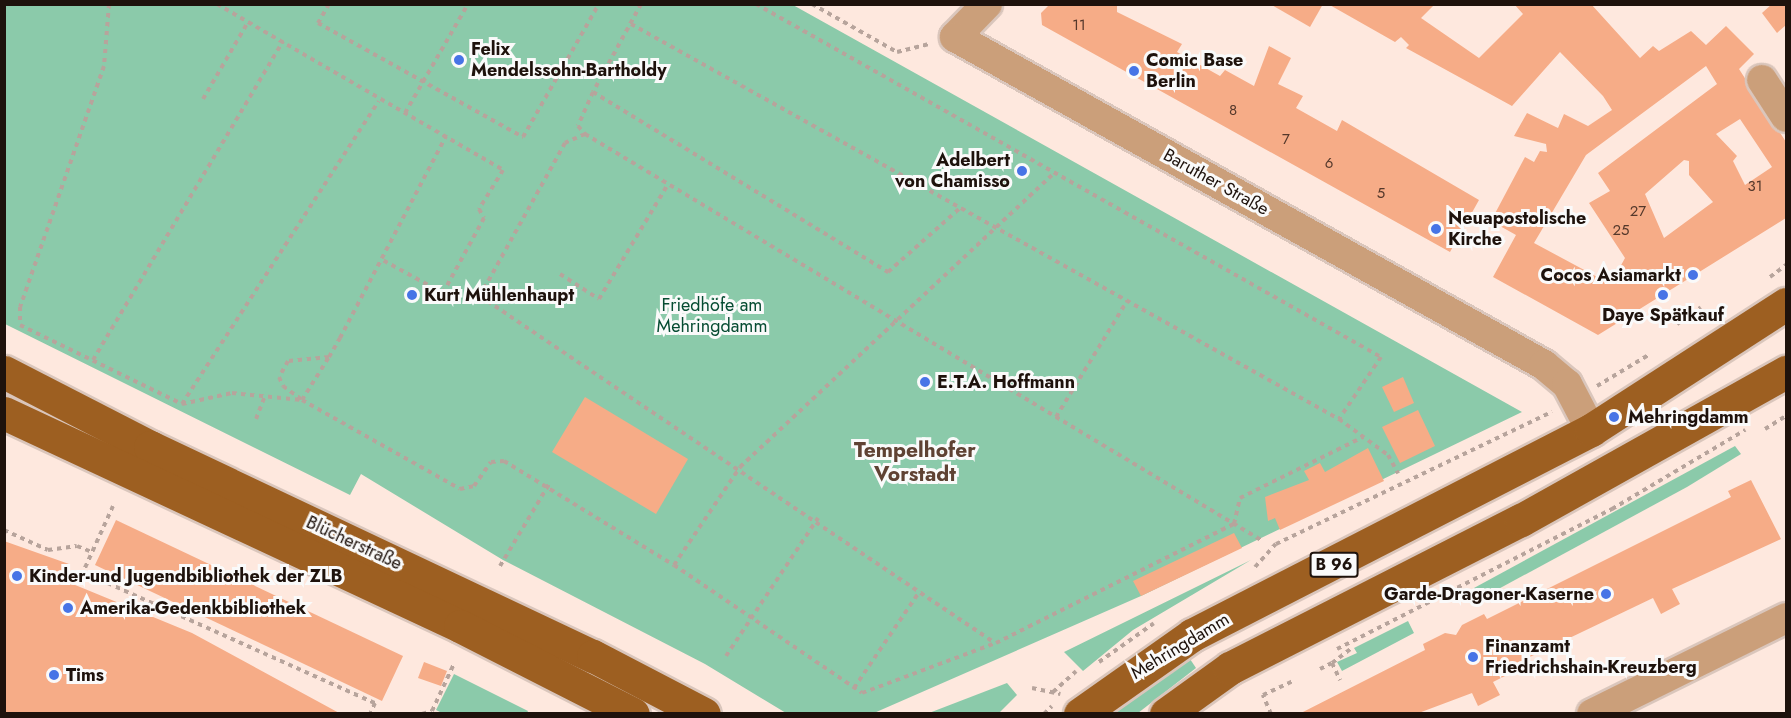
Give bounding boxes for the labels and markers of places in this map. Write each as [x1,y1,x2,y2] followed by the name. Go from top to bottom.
[471,39,667,82] place label: Felix Mendelssohn-Bartholdy
[1146,50,1243,92] place label: Comic Base Berlin
[452,53,466,67] marker: Felix Mendelssohn-Bartholdy
[1127,64,1141,78] marker: Comic Base Berlin
[895,150,1010,192] place label: Adelbert von Chamisso
[1015,164,1029,178] marker: Adelbert von Chamisso
[1448,208,1586,250] place label: Neuapostolische Kirche
[1429,222,1443,236] marker: Neuapostolische Kirche
[1541,264,1681,286] place label: Cocos Asiamarkt
[1686,268,1700,282] marker: Cocos Asiamarkt
[424,284,574,306] place label: Kurt Mühlenhaupt
[405,288,419,302] marker: Kurt Mühlenhaupt
[1656,288,1670,302] marker: Daye Spätkauf
[1602,304,1724,326] place label: Daye Spätkauf
[937,371,1075,393] place label: E.T.A. Hoffmann
[918,375,932,389] marker: E.T.A. Hoffmann
[1628,406,1749,428] place label: Mehringdamm
[1605,408,1623,426] marker: Mehringdamm
[29,565,342,587] place label: Kinder-und Jugendbibliothek der ZLB
[10,569,24,583] marker: Kinder-und Jugendbibliothek der ZLB
[1384,583,1594,605] place label: Garde-Dragoner-Kaserne
[1599,587,1613,601] marker: Garde-Dragoner-Kaserne
[80,597,306,619] place label: Amerika-Gedenkbibliothek
[61,601,75,615] marker: Amerika-Gedenkbibliothek
[1485,636,1697,678] place label: Finanzamt Friedrichshain-Kreuzberg
[1466,650,1480,664] marker: Finanzamt Friedrichshain-Kreuzberg
[66,664,104,686] place label: Tims
[47,668,61,682] marker: Tims

